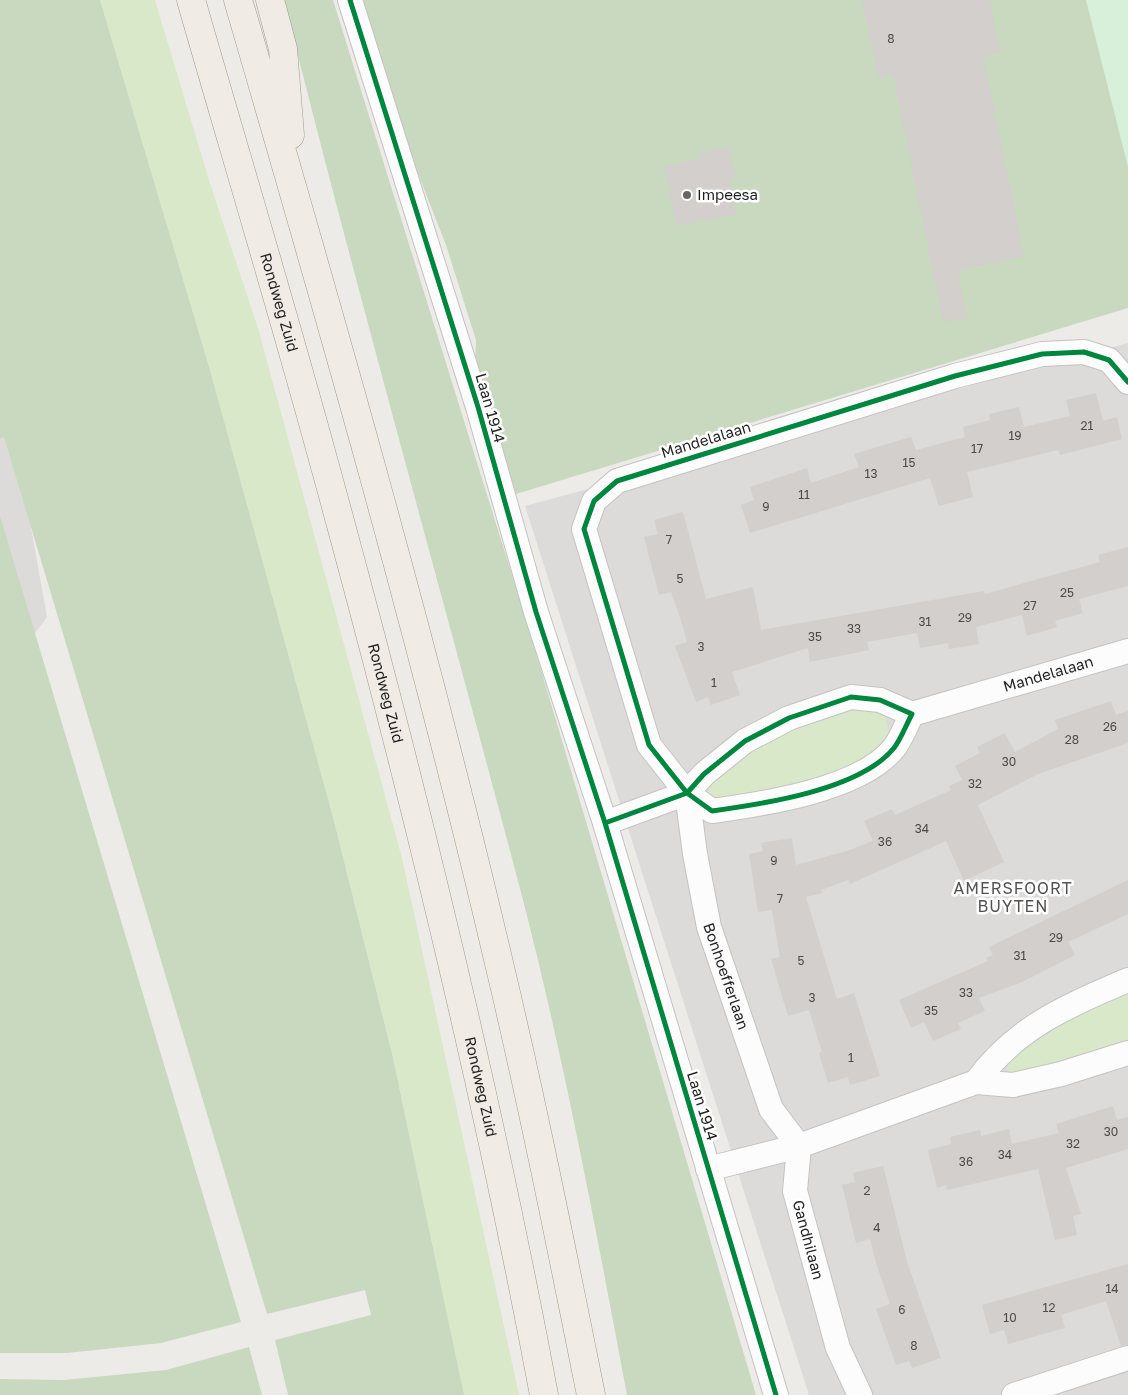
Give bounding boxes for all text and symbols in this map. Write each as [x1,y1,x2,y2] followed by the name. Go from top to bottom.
[887,31,895,46] house number: 8
[697,185,758,203] place label: Impeesa
[681,189,693,201] marker: Impeesa
[257,251,303,354] street label: Rondweg Zuid
[472,371,509,445] street label: Laan 1914
[659,417,753,461] street label: Mandelalaan
[1081,418,1094,433] house number: 21
[1008,428,1022,443] house number: 19
[971,441,983,456] house number: 17
[903,455,915,470] house number: 15
[865,466,877,481] house number: 13
[798,487,810,502] house number: 11
[762,499,770,514] house number: 9
[666,532,672,547] house number: 7
[677,571,684,586] house number: 5
[1060,585,1074,600] house number: 25
[1023,598,1037,613] house number: 27
[958,610,972,625] house number: 29
[919,614,932,629] house number: 31
[847,621,861,636] house number: 33
[808,629,822,644] house number: 35
[697,639,705,654] house number: 3
[365,641,408,745] street label: Rondweg Zuid
[1001,652,1095,695] street label: Mandelalaan
[711,675,717,690] house number: 1
[1103,719,1117,734] house number: 26
[1065,732,1079,747] house number: 28
[1002,754,1016,769] house number: 30
[968,776,982,791] house number: 32
[915,821,929,836] house number: 34
[878,834,892,849] house number: 36
[770,853,778,868] house number: 9
[953,878,1073,916] district label: AMERSFOORT BUYTEN
[777,891,783,906] house number: 7
[700,920,753,1032] street label: Bonhoefferlaan
[1049,930,1063,945] house number: 29
[1014,948,1027,963] house number: 31
[798,953,805,968] house number: 5
[959,985,973,1000] house number: 33
[808,990,816,1005] house number: 3
[924,1003,938,1018] house number: 35
[462,1035,501,1138] street label: Rondweg Zuid
[848,1050,854,1065] house number: 1
[684,1069,722,1142] street label: Laan 1914
[1104,1124,1118,1139] house number: 30
[1066,1136,1080,1151] house number: 32
[998,1147,1012,1162] house number: 34
[959,1154,973,1169] house number: 36
[864,1183,871,1198] house number: 2
[790,1198,828,1282] street label: Gandhilaan
[873,1220,881,1235] house number: 4
[1105,1281,1119,1296] house number: 14
[1043,1300,1055,1315] house number: 12
[898,1302,906,1317] house number: 6
[1003,1310,1017,1325] house number: 10
[910,1338,918,1353] house number: 8

